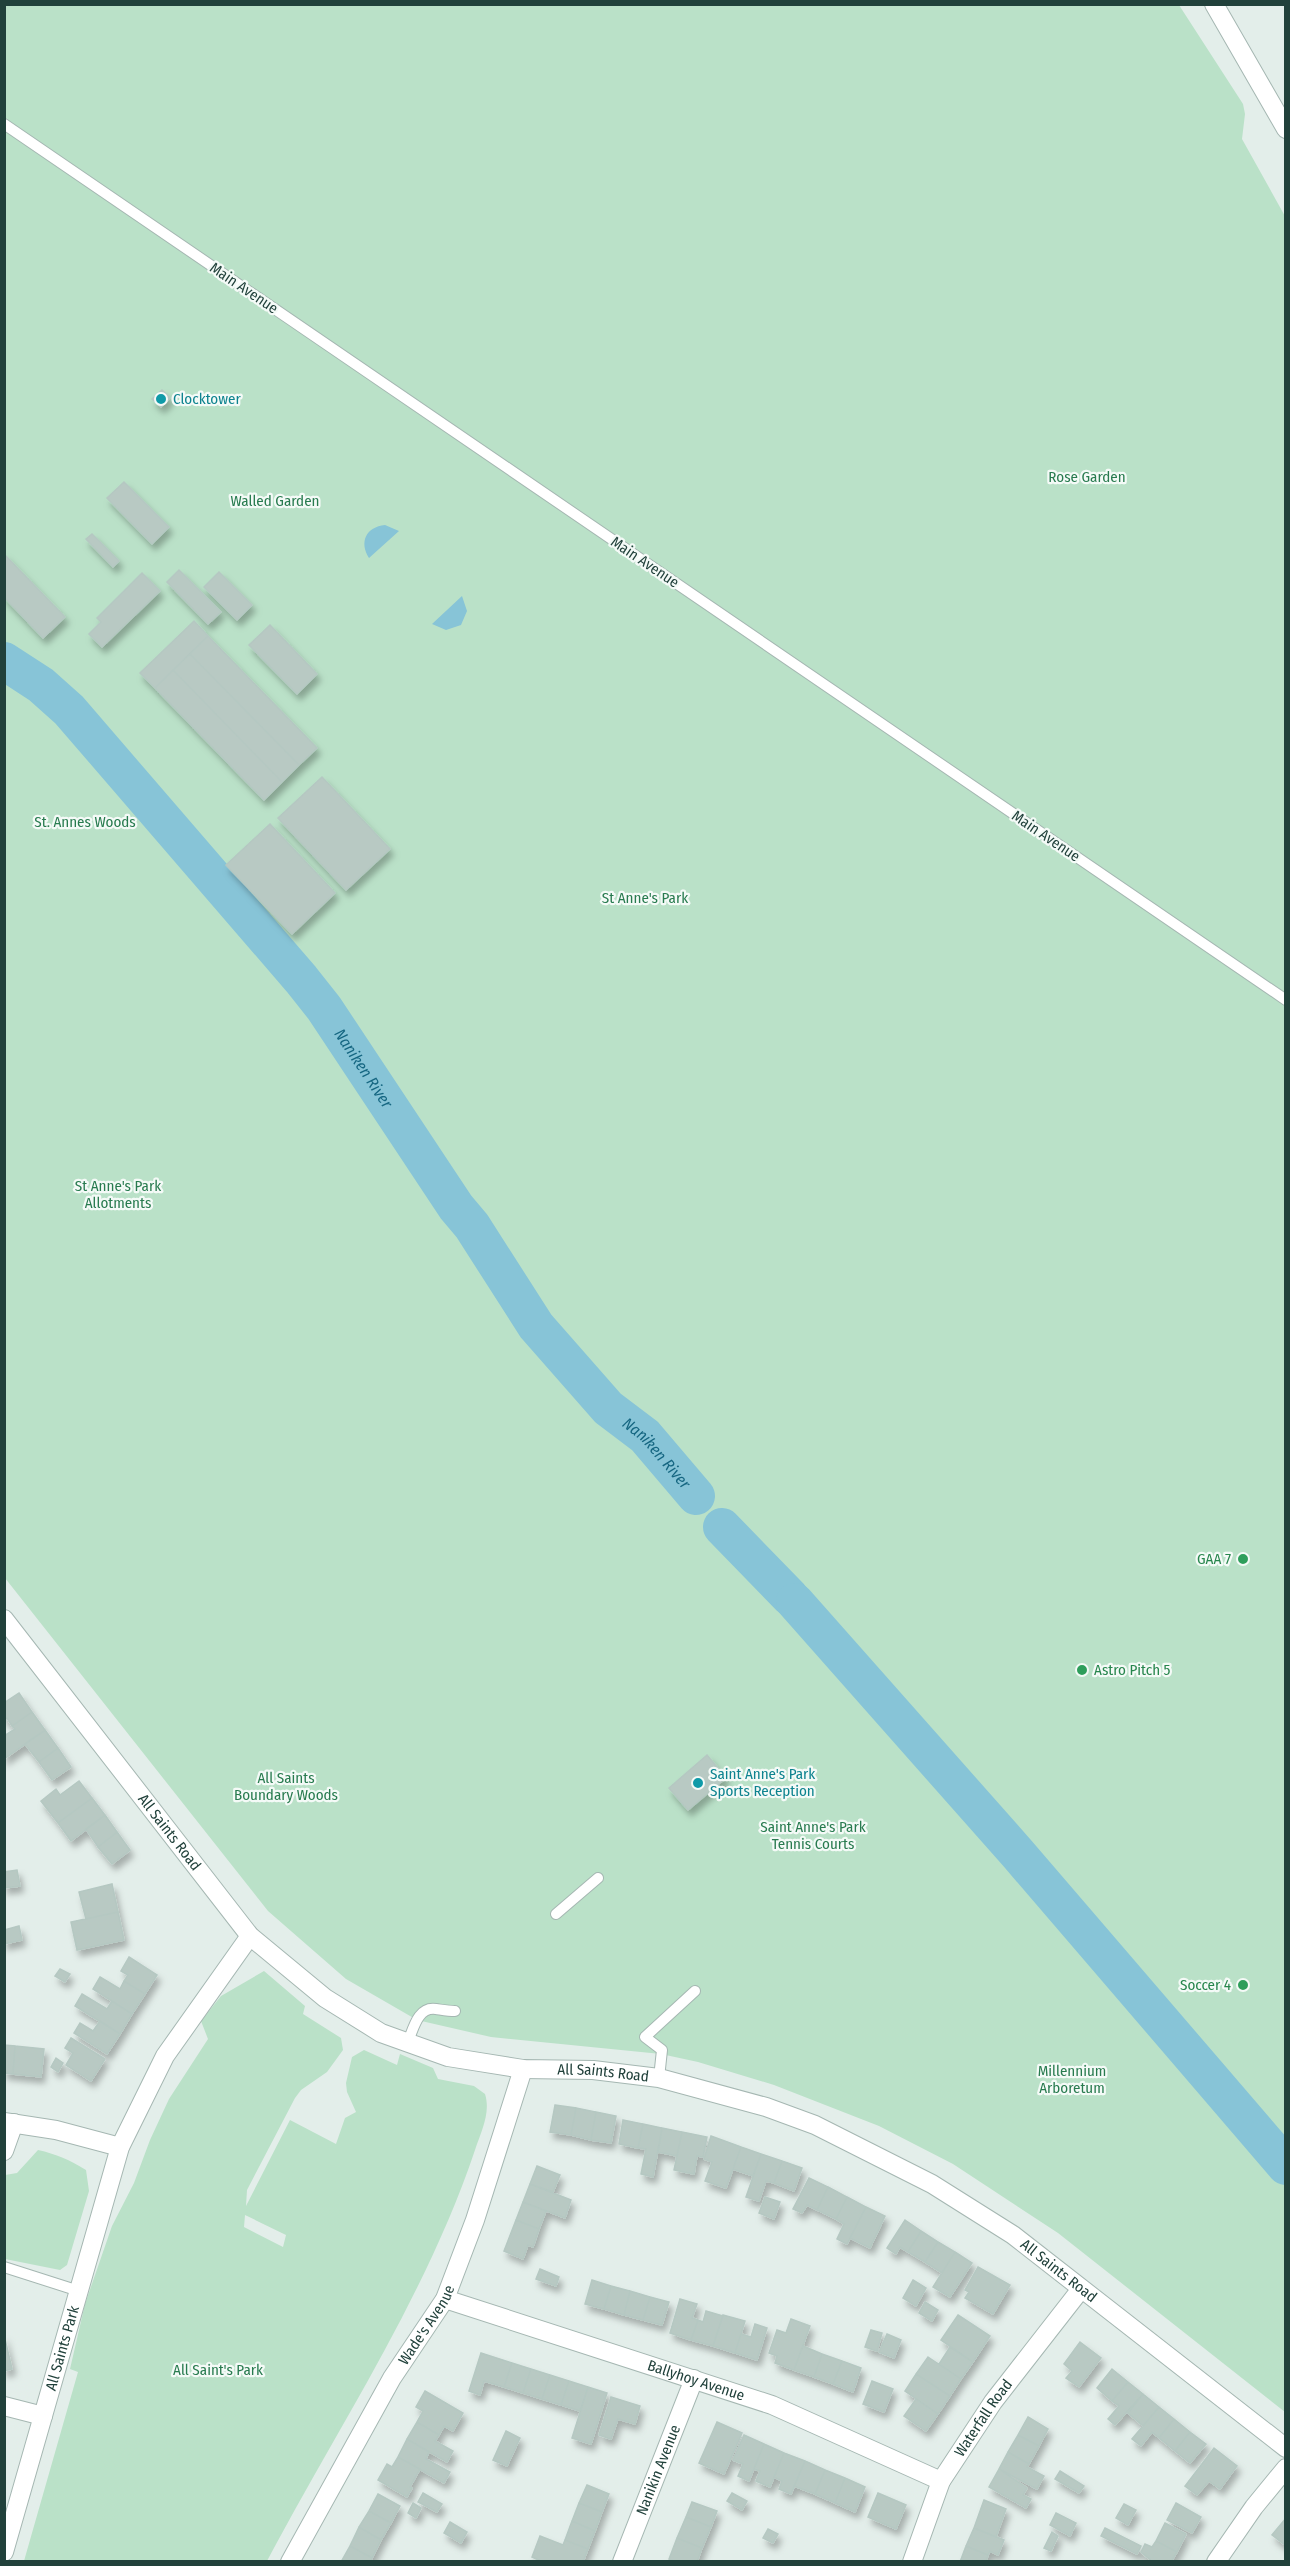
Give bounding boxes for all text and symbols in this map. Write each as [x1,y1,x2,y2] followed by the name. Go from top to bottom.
[207,259,281,317] street label: Main Avenue
[173,390,241,408] place label: Clocktower
[154,392,168,406] marker: Clocktower
[1048,468,1126,486] park label: Rose Garden
[231,492,319,510] park label: Walled Garden
[608,533,682,591] street label: Main Avenue
[1009,807,1083,865] street label: Main Avenue
[34,813,136,831] park label: St. Annes Woods
[602,889,688,907] park label: St Anne's Park
[330,1025,397,1112] water label: Naniken River
[75,1177,161,1212] park label: St Anne's Park Allotments
[619,1414,695,1493] water label: Naniken River
[1197,1550,1231,1568] place label: GAA 7
[1236,1552,1250,1566] marker: GAA 7
[1094,1661,1171,1679] place label: Astro Pitch 5
[1075,1663,1089,1677] marker: Astro Pitch 5
[710,1765,815,1800] place label: Saint Anne's Park Sports Reception
[234,1769,338,1804] park label: All Saints Boundary Woods
[691,1776,705,1790] marker: Saint Anne's Park Sports Reception
[134,1791,205,1874] street label: All Saints Road
[760,1818,866,1853] park label: Saint Anne's Park Tennis Courts
[1180,1976,1231,1994] place label: Soccer 4
[1236,1978,1250,1992] marker: Soccer 4
[557,2060,650,2086] street label: All Saints Road
[1038,2062,1106,2097] park label: Millennium Arboretum
[1017,2235,1100,2306] street label: All Saints Road
[395,2283,458,2368] street label: Wade's Avenue
[42,2304,83,2393] street label: All Saints Park
[645,2356,747,2405] street label: Ballyhoy Avenue
[173,2361,263,2379] park label: All Saint's Park
[951,2376,1016,2460] street label: Waterfall Road
[632,2422,684,2518] street label: Nanikin Avenue

